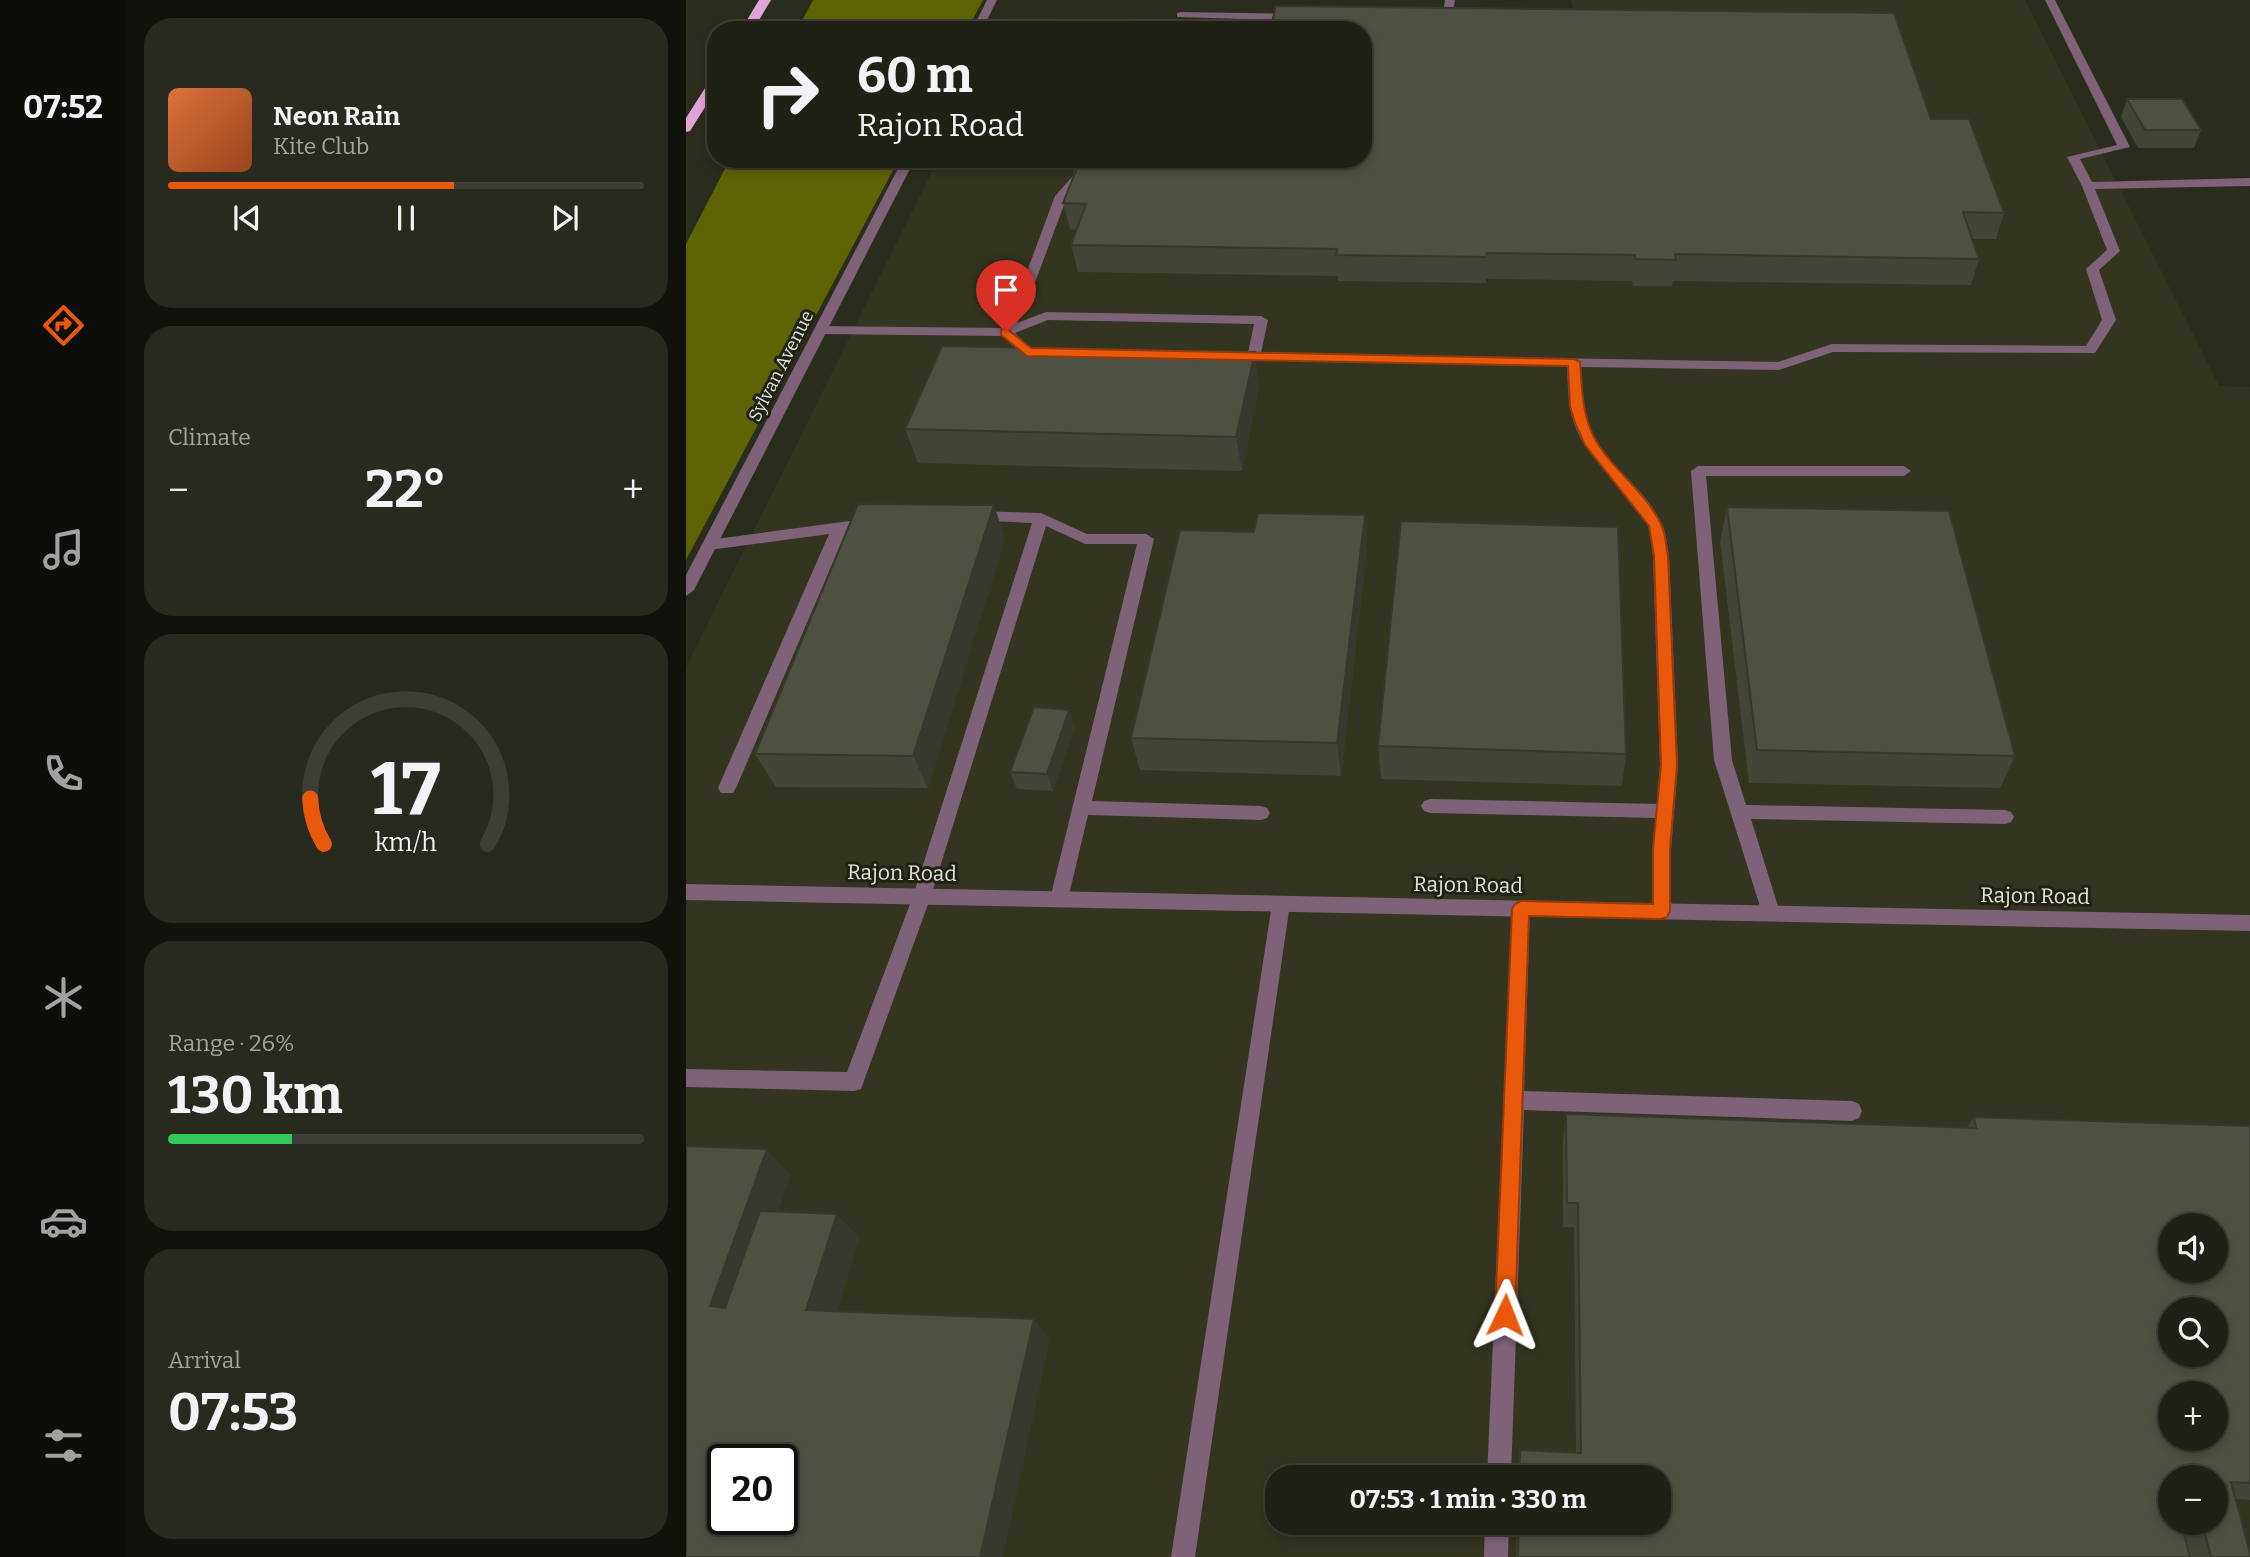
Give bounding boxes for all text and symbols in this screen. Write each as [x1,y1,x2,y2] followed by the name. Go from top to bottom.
[857,46,973,105] text: 60 m
[742,49,833,140] icon: right
[23,88,103,126] text: 07:52
[273,101,400,132] text: Neon Rain
[857,106,1024,144] text: Rajon Road
[273,132,369,160] text: Kite Club
[228,199,266,237] icon: previous
[387,199,425,237] icon: pause
[546,199,584,237] icon: next
[976,260,1036,332] pin
[987,271,1025,309] icon: arrive
[39,301,88,350] icon: directions
[744,307,818,425] street label: Sylvan Avenue
[168,423,251,451] text: Climate
[365,458,446,521] text: 22°
[168,467,189,513] text: −
[622,467,644,513] text: +
[39,525,88,574] icon: music
[371,747,441,834] text: 17
[39,749,88,798] icon: phone
[375,828,437,858] text: km/h
[847,859,957,887] street label: Rajon Road
[1413,871,1523,899] street label: Rajon Road
[1980,882,2090,910] street label: Rajon Road
[39,973,88,1022] icon: climate
[168,1029,295,1057] text: Range · 26%
[168,1064,343,1127] text: 130 km
[39,1197,88,1246] icon: car
[2158,1213,2228,1535] map controls
[2158,1213,2228,1283] button: sound
[1468,1278,1542,1352] position arrow
[2158,1297,2228,1367] button: search
[168,1346,241,1374] text: Arrival
[168,1381,298,1444] text: 07:53
[2158,1381,2228,1451] button: +
[39,1421,88,1470] icon: filters
[707,1444,798,1535] speed limit sign: 20
[2158,1465,2228,1535] button: −
[1349,1484,1587,1515] text: 07:53 · 1 min · 330 m

